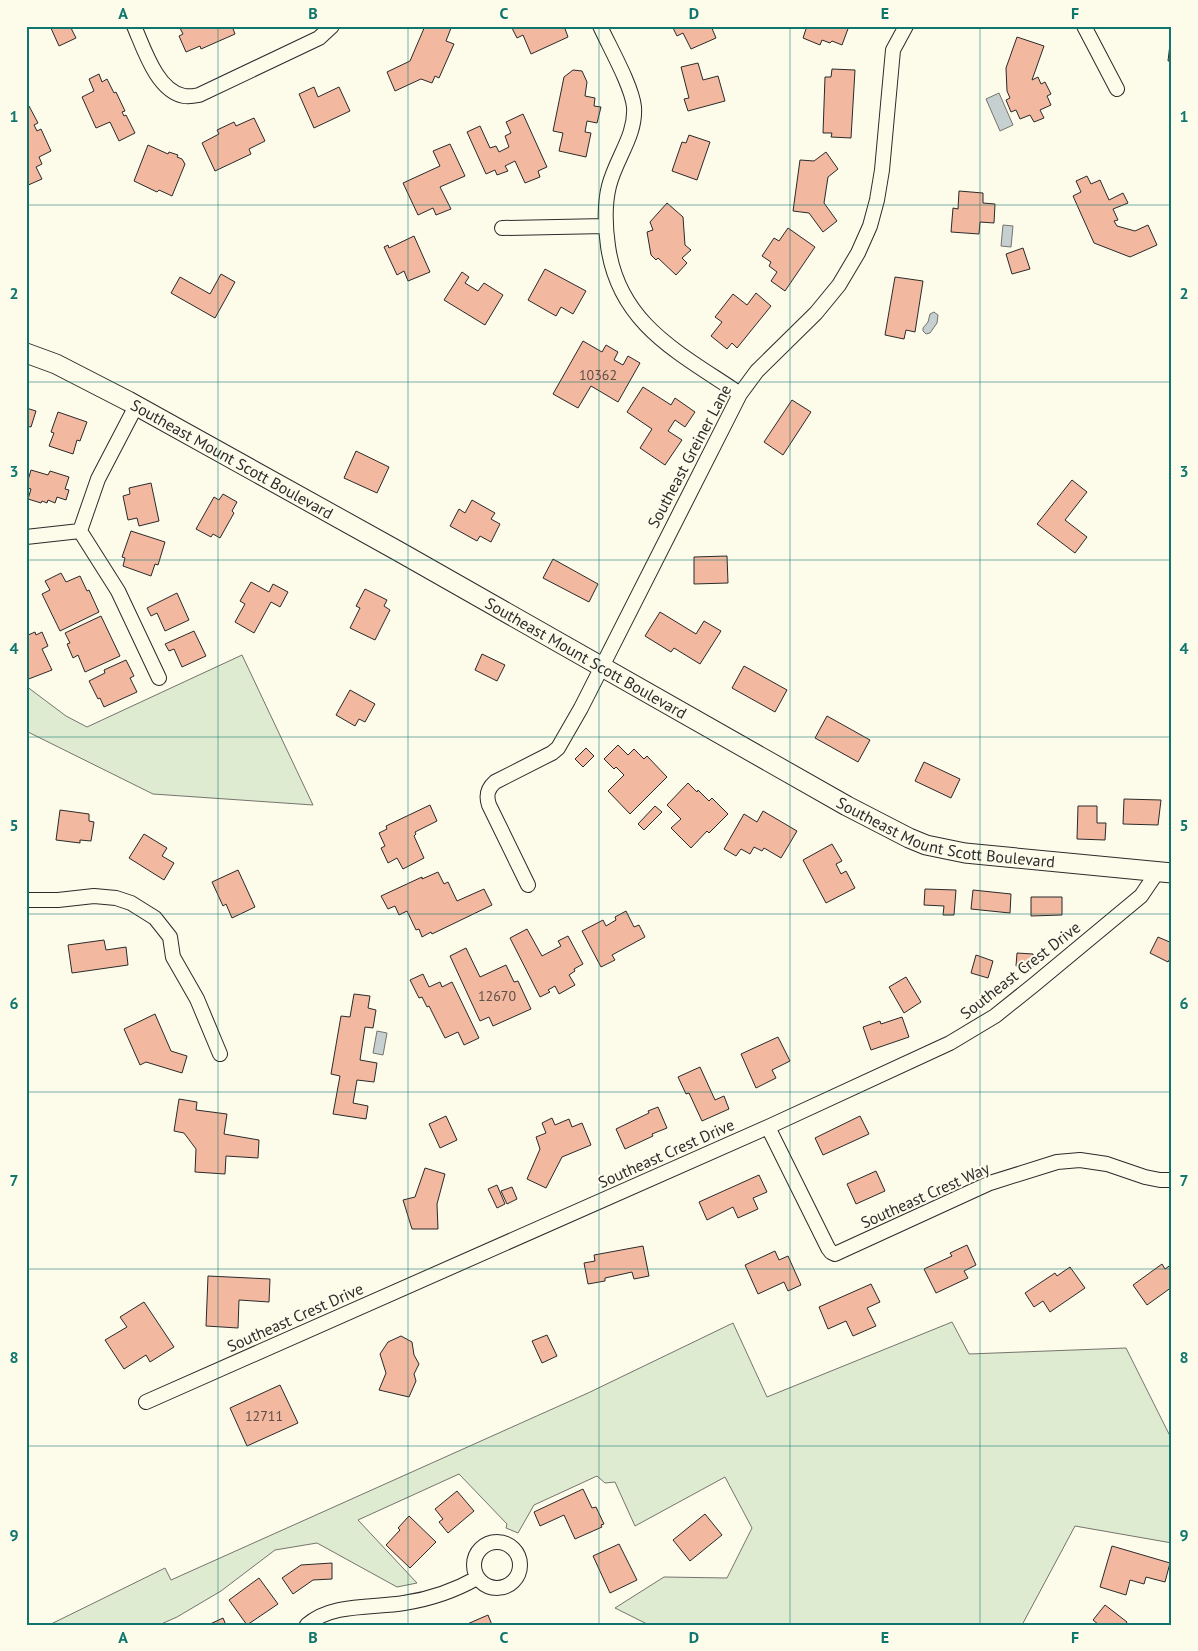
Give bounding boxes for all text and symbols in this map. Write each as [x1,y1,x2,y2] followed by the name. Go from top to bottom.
[118,3,128,23] text: A
[308,3,318,23] text: B
[500,3,509,23] text: C
[689,3,699,23] text: D
[881,3,889,23] text: E
[1071,3,1079,23] text: F
[9,106,19,126] text: 1
[1179,106,1189,126] text: 1
[9,283,19,303] text: 2
[1179,283,1189,303] text: 2
[579,366,617,384] house number: 10362
[643,381,735,531] street label: Southeast Greiner Lane
[127,395,337,523] street label: Southeast Mount Scott Boulevard
[9,461,19,481] text: 3
[1179,461,1189,481] text: 3
[482,593,690,723] street label: Southeast Mount Scott Boulevard
[9,638,19,658] text: 4
[1179,638,1189,658] text: 4
[833,792,1056,872] street label: Southeast Mount Scott Boulevard
[9,815,19,835] text: 5
[1179,815,1189,835] text: 5
[956,917,1084,1023] street label: Southeast Crest Drive
[478,987,516,1005] house number: 12670
[9,993,19,1013] text: 6
[1179,993,1189,1013] text: 6
[595,1114,737,1192] street label: Southeast Crest Drive
[857,1157,993,1232] street label: Southeast Crest Way
[9,1170,19,1190] text: 7
[1179,1170,1189,1190] text: 7
[224,1278,366,1356] street label: Southeast Crest Drive
[9,1347,19,1367] text: 8
[1179,1347,1189,1367] text: 8
[245,1407,283,1425] house number: 12711
[9,1525,19,1545] text: 9
[1179,1525,1189,1545] text: 9
[118,1627,128,1647] text: A
[308,1627,318,1647] text: B
[500,1627,509,1647] text: C
[689,1627,699,1647] text: D
[881,1627,889,1647] text: E
[1071,1627,1079,1647] text: F

